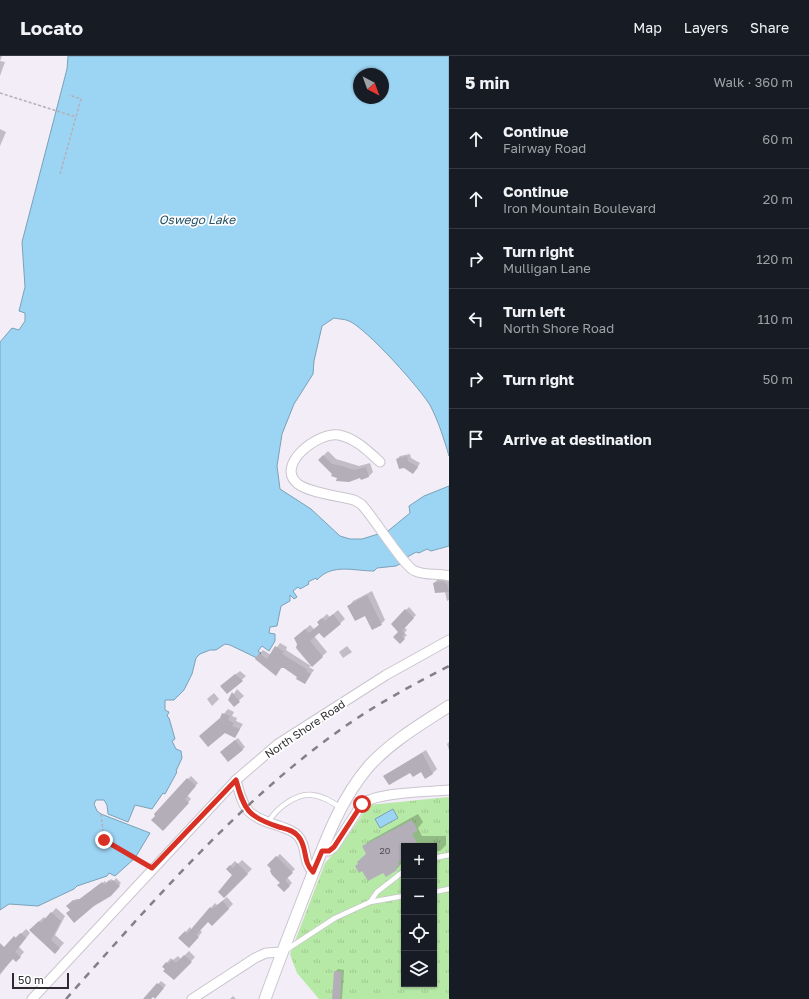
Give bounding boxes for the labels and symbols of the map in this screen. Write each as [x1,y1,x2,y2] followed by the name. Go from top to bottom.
[353,68,389,104] north arrow
[159,212,236,227] water label: Oswego Lake
[262,697,347,760] street label: North Shore Road
[353,795,371,813] route start
[95,831,113,849] route end
[380,845,391,856] house number: 20
[12,971,69,990] scale bar

